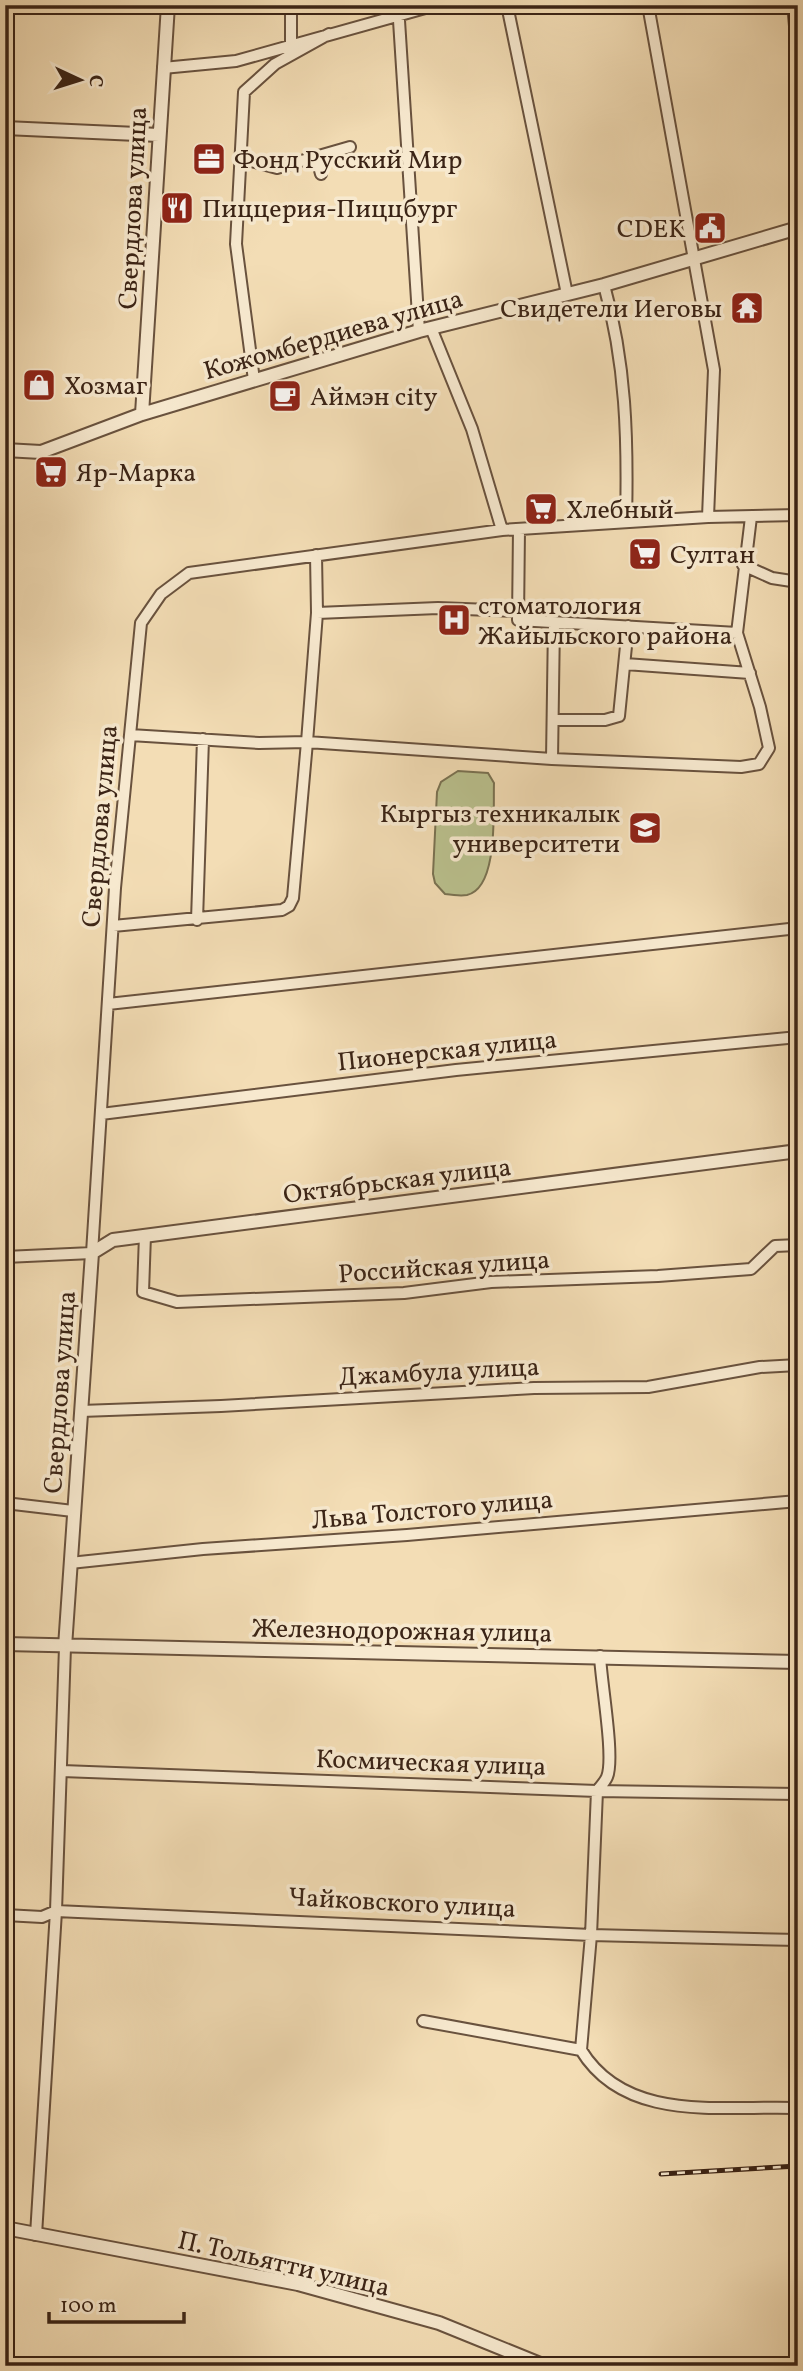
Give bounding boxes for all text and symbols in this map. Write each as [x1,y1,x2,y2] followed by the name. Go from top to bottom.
[46,46,116,116] north arrow
[82,74,108,88] text: С
[111,106,157,310] street label: Свердлова улица
[190,140,228,178] office icon: Фонд Русский Мир
[234,143,462,179] place label: Фонд Русский Мир
[158,189,196,227] restaurant icon: Пиццерия-Пиццбург
[202,192,457,228] place label: Пиццерия-Пиццбург
[691,209,729,247] public building icon: CDEK
[617,212,686,248] place label: CDEK
[200,282,467,390] street label: Кожомбердиева улица
[728,289,766,327] temple icon: Свидетели Иеговы
[500,292,722,328] place label: Свидетели Иеговы
[20,366,58,404] shop icon: Хозмаг
[64,369,147,405] place label: Хозмаг
[266,377,304,415] cafe icon: Аймэн city
[310,380,437,416] place label: Аймэн city
[32,453,70,491] supermarket icon: Яр-Марка
[76,456,196,492] place label: Яр-Марка
[522,490,560,528] supermarket icon: Хлебный
[566,493,674,529] place label: Хлебный
[626,535,664,573] supermarket icon: Султан
[670,538,755,574] place label: Султан
[478,589,733,655] place label: стоматология Жайыльского района
[435,601,473,639] hospital icon: стоматология Жайыльского района
[74,723,128,929] street label: Свердлова улица
[380,797,620,863] place label: Кыргыз техникалык университети
[626,809,664,847] school or university icon: Кыргыз техникалык университети
[336,1023,559,1081] street label: Пионерская улица
[281,1150,513,1214] street label: Октябрьская улица
[337,1243,551,1293] street label: Российская улица
[36,1290,86,1495] street label: Свердлова улица
[338,1350,540,1396] street label: Джамбула улица
[310,1482,555,1539] street label: Льва Толстого улица
[251,1611,553,1653] street label: Железнодорожная улица
[315,1742,547,1786] street label: Космическая улица
[287,1880,517,1928] street label: Чайковского улица
[174,2223,393,2307] street label: П. Тольятти улица
[49,2280,184,2324] scale bar
[60,2292,117,2321] text: 100 m

